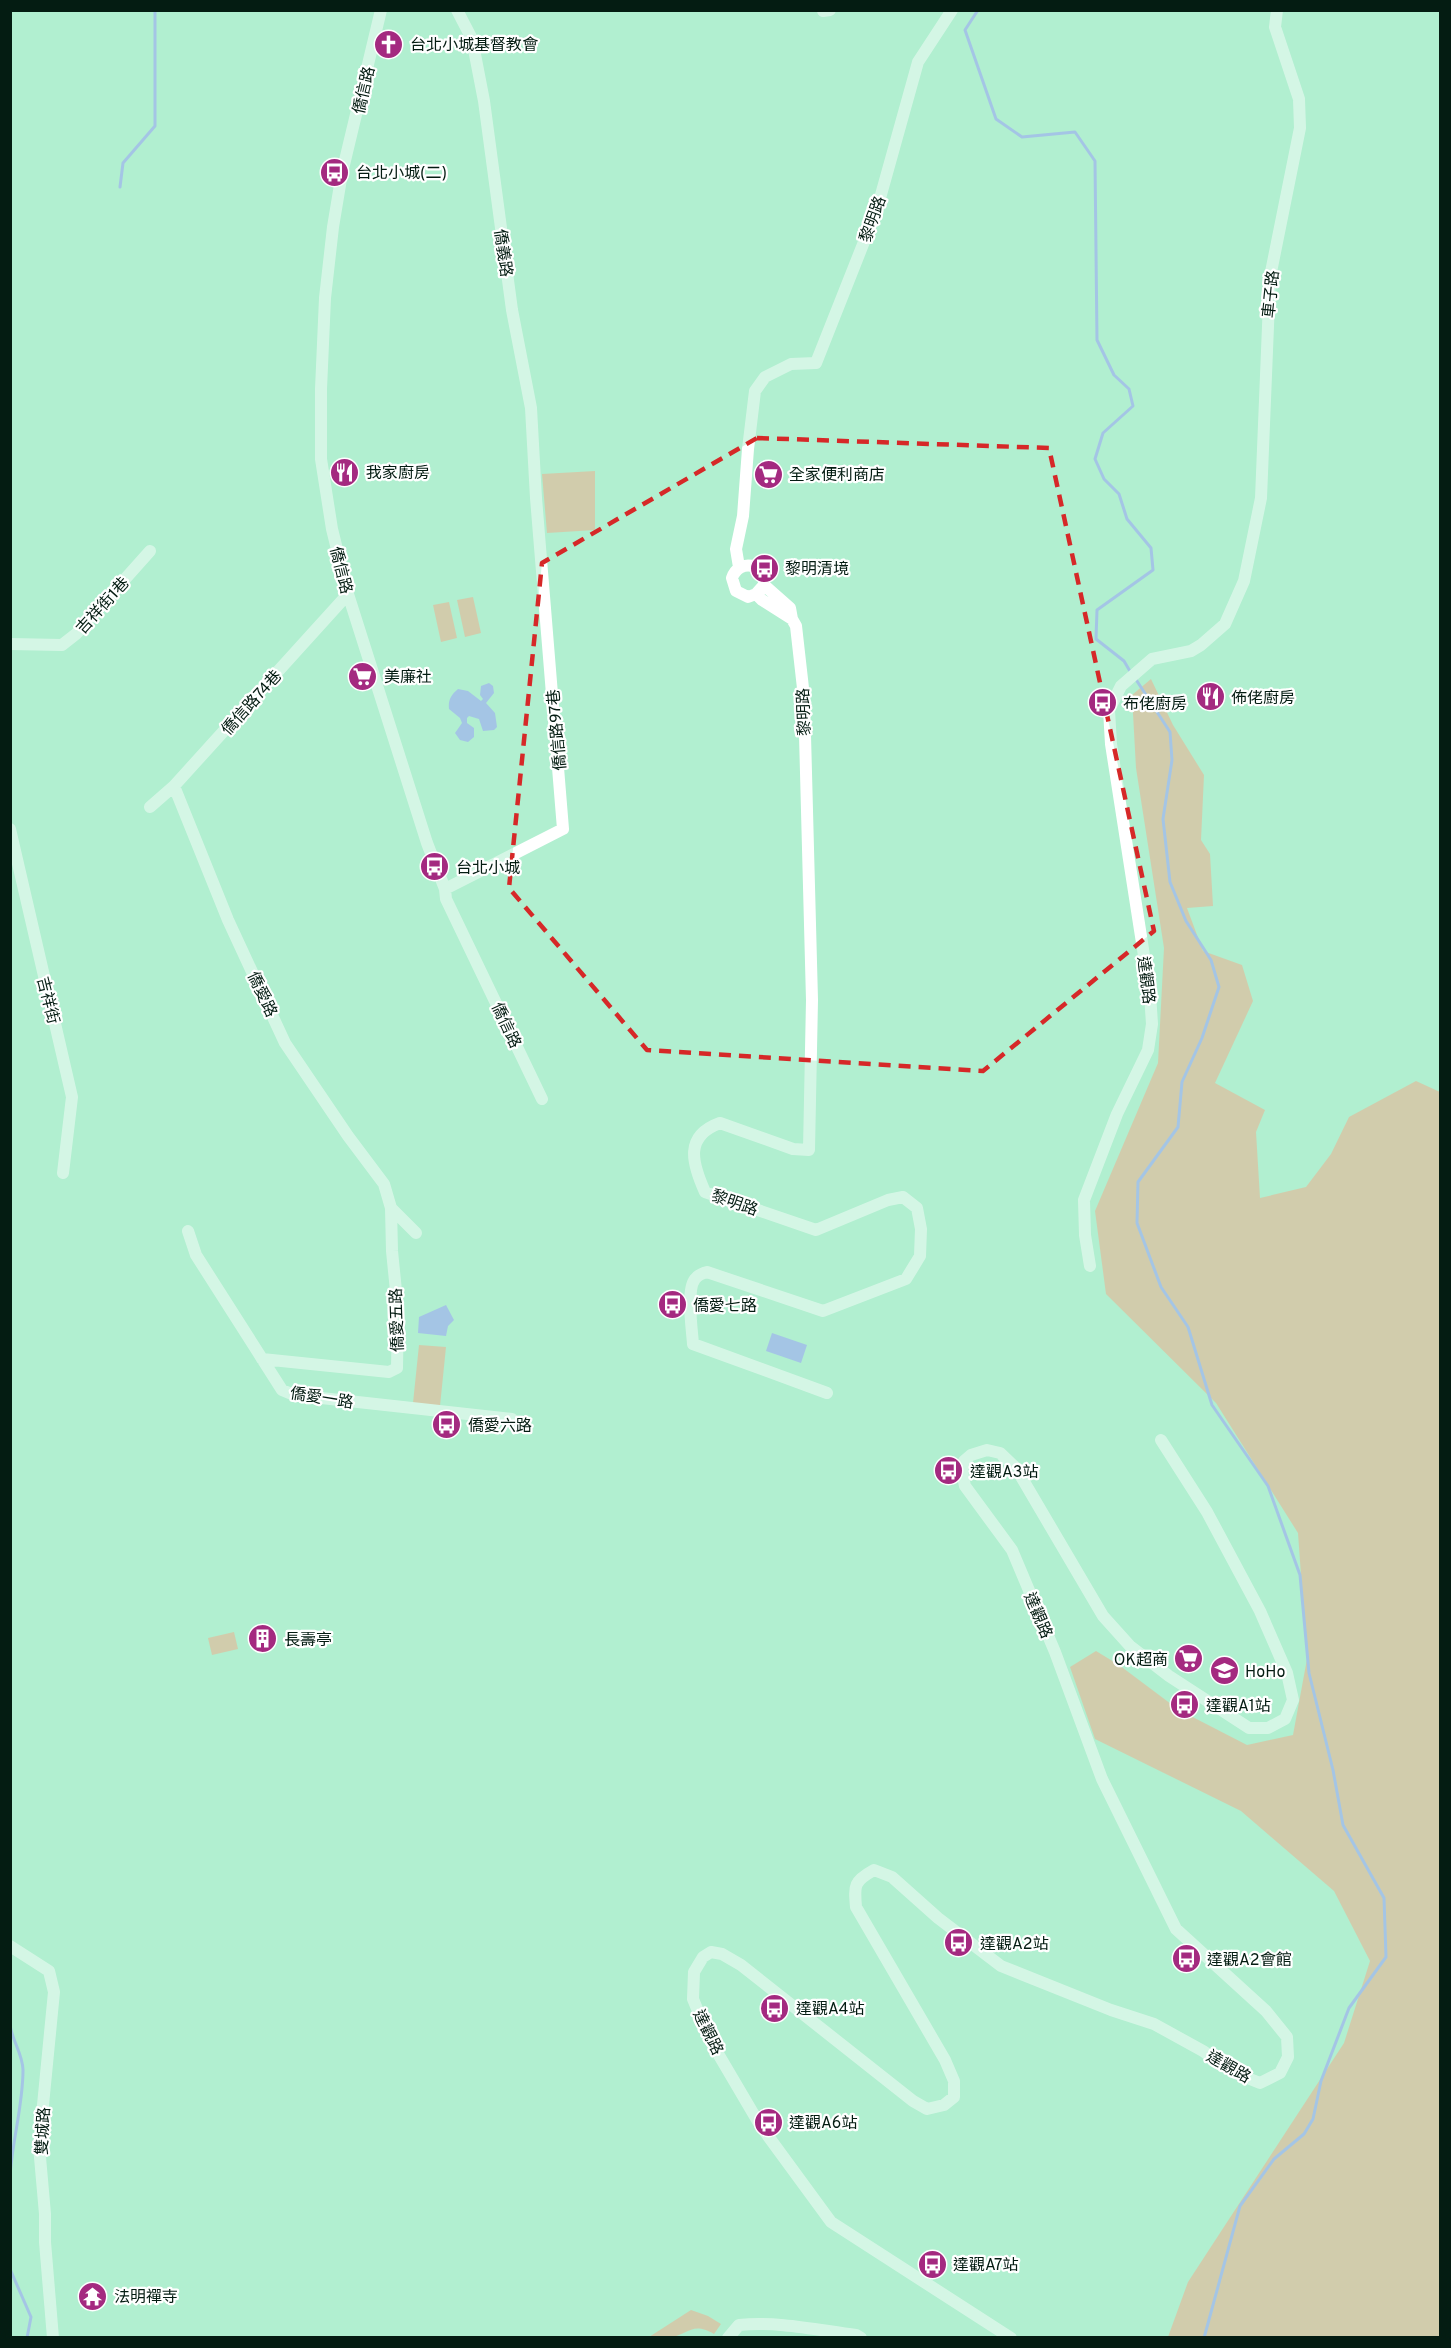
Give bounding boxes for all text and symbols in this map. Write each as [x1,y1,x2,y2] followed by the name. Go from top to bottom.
[373,28,405,60] church icon: 台北小城基督教會
[410,36,538,56] place label: 台北小城基督教會
[350,65,380,116] street label: 僑信路
[319,156,351,188] bus stop icon: 台北小城(二)
[356,164,447,184] place label: 台北小城(二)
[856,194,891,246] street label: 黎明路
[489,228,515,278] street label: 僑義路
[1260,269,1284,319] street label: 車子路
[329,456,361,488] restaurant icon: 我家廚房
[752,458,784,490] supermarket icon: 全家便利商店
[366,464,430,484] place label: 我家廚房
[789,466,885,486] place label: 全家便利商店
[325,545,356,596] street label: 僑信路
[748,552,780,584] bus stop icon: 黎明清境
[785,560,849,580] place label: 黎明清境
[73,574,134,639] street label: 吉祥街1巷
[347,660,379,692] supermarket icon: 美廉社
[218,667,287,740] street label: 僑信路74巷
[384,668,432,688] place label: 美廉社
[1194,681,1226,713] restaurant icon: 佈佬廚房
[1086,687,1118,719] bus stop icon: 布佬廚房
[544,688,572,771] street label: 僑信路97巷
[794,688,816,736] street label: 黎明路
[1231,689,1295,709] place label: 佈佬廚房
[1123,695,1187,715] place label: 布佬廚房
[419,851,451,883] bus stop icon: 台北小城
[456,859,520,879] place label: 台北小城
[1132,955,1158,1005] street label: 達觀路
[242,969,280,1021] street label: 僑愛路
[32,975,63,1026] street label: 吉祥街
[486,1000,524,1052] street label: 僑信路
[708,1187,760,1221] street label: 黎明路
[387,1288,409,1352] street label: 僑愛五路
[656,1289,688,1321] bus stop icon: 僑愛七路
[693,1297,757,1317] place label: 僑愛七路
[289,1384,355,1414] street label: 僑愛一路
[431,1409,463,1441] bus stop icon: 僑愛六路
[468,1417,532,1437] place label: 僑愛六路
[933,1455,965,1487] bus stop icon: 達觀A3站
[970,1463,1039,1483] place label: 達觀A3站
[1019,1590,1056,1642] street label: 達觀路
[247,1623,279,1655] building icon: 長壽亭
[284,1631,332,1651] place label: 長壽亭
[1173,1643,1205,1675] supermarket icon: OK超商
[1114,1651,1168,1671] place label: OK超商
[1208,1655,1240,1687] school or university icon: HoHo
[1245,1663,1285,1683] place label: HoHo
[1169,1689,1201,1721] bus stop icon: 達觀A1站
[1206,1697,1271,1717] place label: 達觀A1站
[943,1927,975,1959] bus stop icon: 達觀A2站
[980,1935,1049,1955] place label: 達觀A2站
[1170,1943,1202,1975] bus stop icon: 達觀A2會館
[1207,1951,1292,1971] place label: 達觀A2會館
[759,1992,791,2024] bus stop icon: 達觀A4站
[796,2000,864,2020] place label: 達觀A4站
[688,2007,727,2059] street label: 達觀路
[1202,2047,1254,2088] street label: 達觀路
[752,2106,784,2138] bus stop icon: 達觀A6站
[33,2107,55,2156] street label: 雙城路
[789,2114,857,2134] place label: 達觀A6站
[916,2248,948,2280] bus stop icon: 達觀A7站
[953,2256,1018,2276] place label: 達觀A7站
[77,2280,109,2312] temple icon: 法明禪寺
[114,2288,178,2308] place label: 法明禪寺

